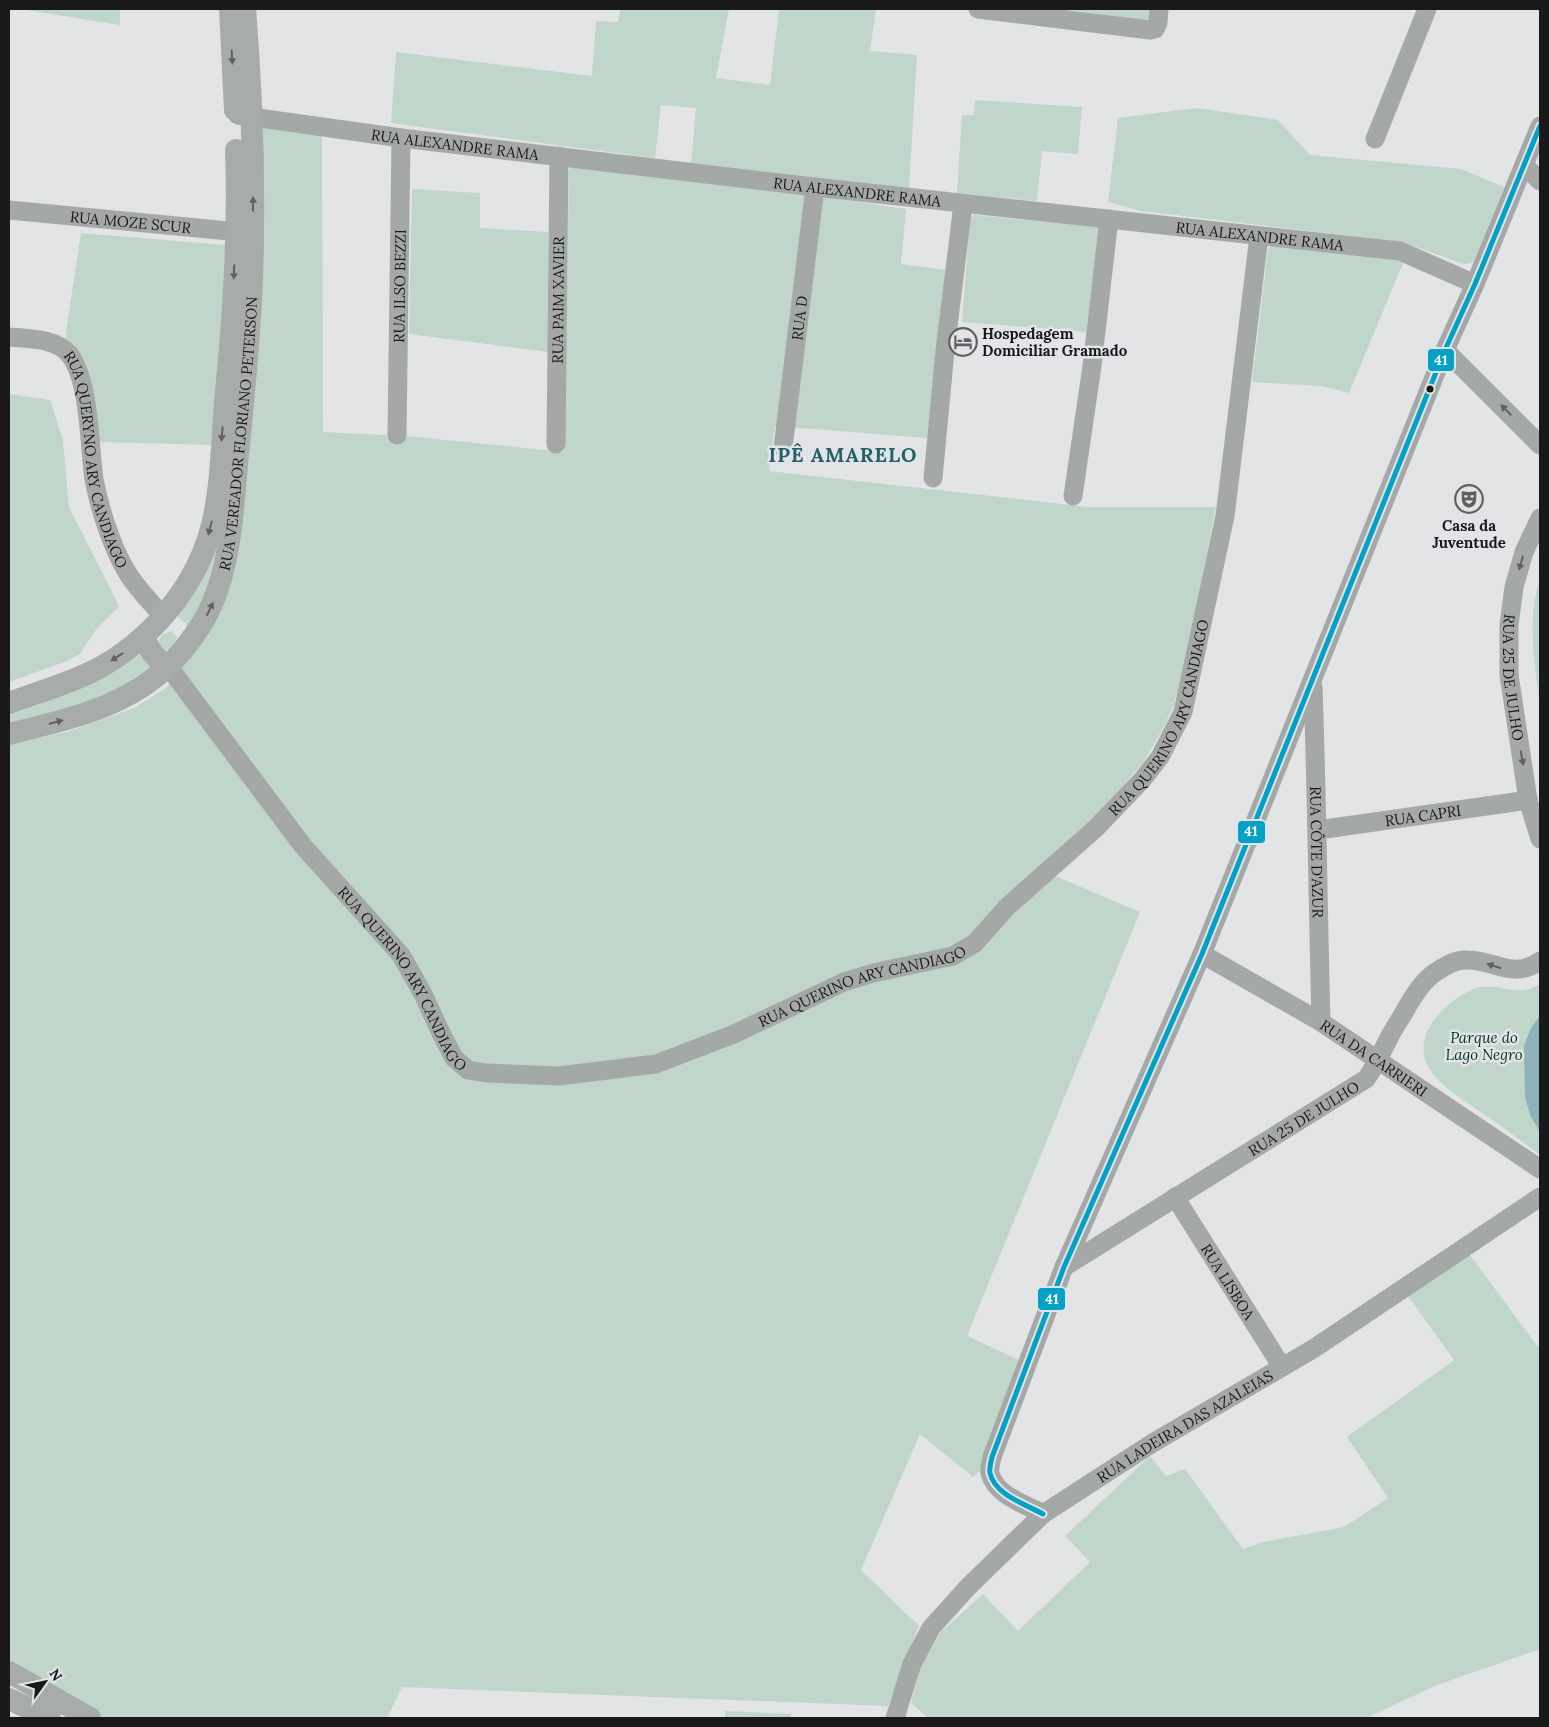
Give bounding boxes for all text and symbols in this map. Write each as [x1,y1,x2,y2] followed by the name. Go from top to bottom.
[229,50,237,66] one-way arrow
[370,124,540,164] street label: RUA ALEXANDRE RAMA
[772,173,943,210] street label: RUA ALEXANDRE RAMA
[249,196,257,212] one-way arrow
[69,206,192,237] street label: RUA MOZE SCUR
[1175,217,1345,254] street label: RUA ALEXANDRE RAMA
[389,229,409,343] street label: RUA ILSO BEZZI
[547,236,568,364] street label: RUA PAIM XAVIER
[230,265,238,281] one-way arrow
[787,295,811,341] street label: RUA D
[214,296,261,572] street label: RUA VEREADOR FLORIANO PETERSON
[982,324,1128,360] place label: Hospedagem Domiciliar Gramado
[948,327,978,357] hotel icon: Hospedagem Domiciliar Gramado
[60,347,132,571] street label: RUA QUERYNO ARY CANDIAGO
[1427,348,1455,372] line badge: 41
[1434,351,1448,369] text: 41
[1425,384,1435,394] unlabelled marker
[1500,404,1512,416] one-way arrow
[218,427,226,443] one-way arrow
[769,442,917,467] district label: IPÊ AMARELO
[1454,484,1484,514] theatre icon: Casa da Juventude
[1432,516,1506,552] place label: Casa da Juventude
[206,521,214,536] one-way arrow
[1516,555,1524,570] one-way arrow
[205,602,214,617] one-way arrow
[1500,613,1528,742] street label: RUA 25 DE JULHO
[1104,618,1212,819] street label: RUA QUERINO ARY CANDIAGO
[110,652,123,661] one-way arrow
[48,718,63,726] one-way arrow
[1518,750,1526,766] one-way arrow
[1306,786,1328,918] street label: RUA CÔTE D'AZUR
[1384,800,1462,830] street label: RUA CAPRI
[1237,820,1266,844] line badge: 41
[1244,822,1258,840] text: 41
[334,882,471,1075] street label: RUA QUERINO ARY CANDIAGO
[755,941,969,1031] street label: RUA QUERINO ARY CANDIAGO
[1486,961,1501,969] one-way arrow
[1317,1015,1431,1100] street label: RUA DA CARRIERI
[1446,1028,1523,1064] park label: Parque do Lago Negro
[1244,1076,1362,1160] street label: RUA 25 DE JULHO
[1197,1240,1260,1324] street label: RUA LISBOA
[1037,1287,1066,1311] line badge: 41
[1045,1290,1059,1308] text: 41
[1093,1365,1276,1486] street label: RUA LADEIRA DAS AZALEIAS
[20,1657,70,1707] north arrow
[45,1665,66,1685] text: N

